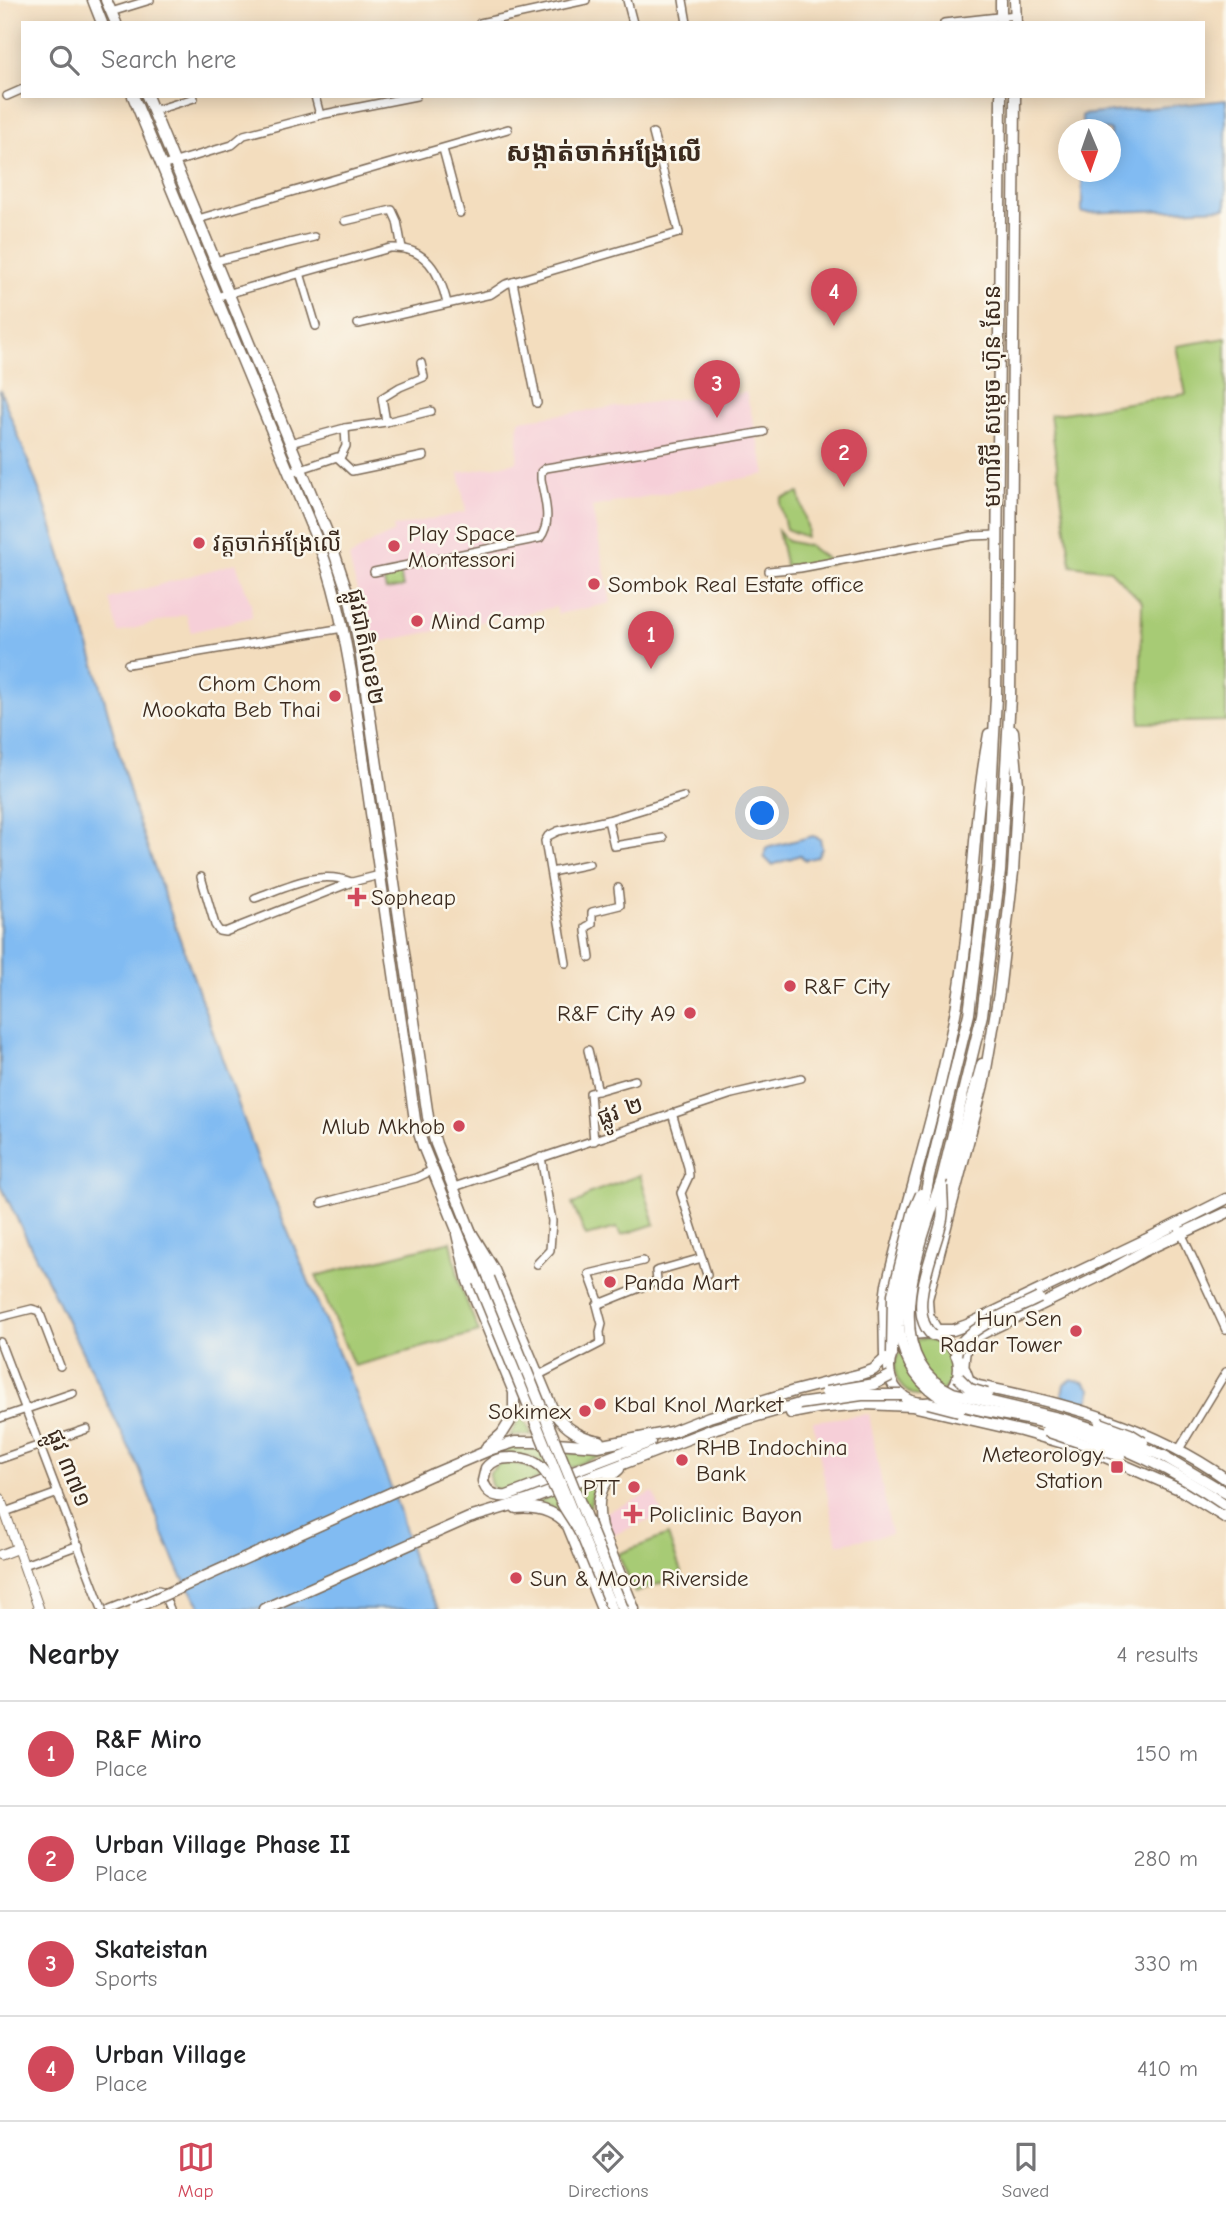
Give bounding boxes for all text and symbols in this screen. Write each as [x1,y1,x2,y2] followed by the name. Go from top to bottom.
[21,21,1205,98] search box
[45,41,83,79] icon: search
[101,45,236,75] text: Search here
[1058,119,1121,182] north arrow
[506,138,702,169] district label: សង្កាត់ចាក់អង្រែលើ
[811,268,857,326] pin: 4
[977,285,1006,507] street label: មហាវិថី សម្តេច ហ៊ុន សែន
[694,360,740,418] pin: 3
[821,429,867,487] pin: 2
[408,520,515,573] place label: Play Space Montessori
[213,529,341,557] place label: វត្តចាក់អង្រែលើ
[191,535,207,551] marker: វត្តចាក់អង្រែលើ
[386,538,402,554] marker: Play Space Montessori
[608,571,864,598] place label: Sombok Real Estate office
[586,576,602,592] marker: Sombok Real Estate office
[334,587,390,709] street label: ផ្លូវជាតិលេខ២
[431,608,545,635] place label: Mind Camp
[628,611,674,669] pin: 1
[409,613,425,629] marker: Mind Camp
[142,670,321,723] place label: Chom Chom Mookata Beb Thai
[327,688,343,704] marker: Chom Chom Mookata Beb Thai
[745,796,779,830] your location
[371,884,456,911] place label: Sopheap
[349,889,365,905] marker: Sopheap
[804,973,890,1000] place label: R&F City
[782,978,798,994] marker: R&F City
[557,1000,676,1027] place label: R&F City A9
[682,1005,698,1021] marker: R&F City A9
[593,1091,649,1139] street label: ផ្លូវ ២
[322,1113,445,1140] place label: Mlub Mkhob
[451,1118,467,1134] marker: Mlub Mkhob
[624,1269,741,1296] place label: Panda Mart
[602,1274,618,1290] marker: Panda Mart
[940,1305,1063,1358] place label: Hun Sen Radar Tower
[1068,1323,1084,1339] marker: Hun Sen Radar Tower
[614,1391,785,1418] place label: Kbal Knol Market
[592,1396,608,1412] marker: Kbal Knol Market
[488,1398,571,1425] place label: Sokimex
[577,1403,593,1419] marker: Sokimex
[34,1425,97,1514] street label: ផ្លូវ ៣៧១
[696,1434,848,1487] place label: RHB Indochina Bank
[982,1441,1104,1494] place label: Meteorology Station
[674,1452,690,1468] marker: RHB Indochina Bank
[1109,1459,1125,1475] marker: Meteorology Station
[583,1474,620,1501] place label: PTT
[626,1479,642,1495] marker: PTT
[649,1501,802,1528] place label: Policlinic Bayon
[623,1504,643,1524] marker: Policlinic Bayon
[530,1565,749,1592] place label: Sun & Moon Riverside
[508,1570,524,1586] marker: Sun & Moon Riverside
[28,1637,119,1672] text: Nearby
[1116,1641,1198,1668] text: 4 results
[95,1725,202,1755] text: R&F Miro
[46,1740,56,1767] text: 1
[1136,1740,1198,1767] text: 150 m
[95,1755,147,1782] text: Place
[95,1830,351,1860] text: Urban Village Phase II
[45,1845,57,1872] text: 2
[1133,1845,1198,1872] text: 280 m
[95,1860,147,1887] text: Place
[95,1935,208,1965] text: Skateistan
[45,1950,57,1977] text: 3
[1134,1950,1198,1977] text: 330 m
[95,1965,157,1992] text: Sports
[95,2040,246,2070] text: Urban Village
[46,2055,56,2082] text: 4
[1137,2055,1198,2082] text: 410 m
[95,2070,147,2097] text: Place
[177,2138,215,2202] tab: Map
[568,2138,648,2202] tab: Directions
[1002,2138,1049,2202] tab: Saved

